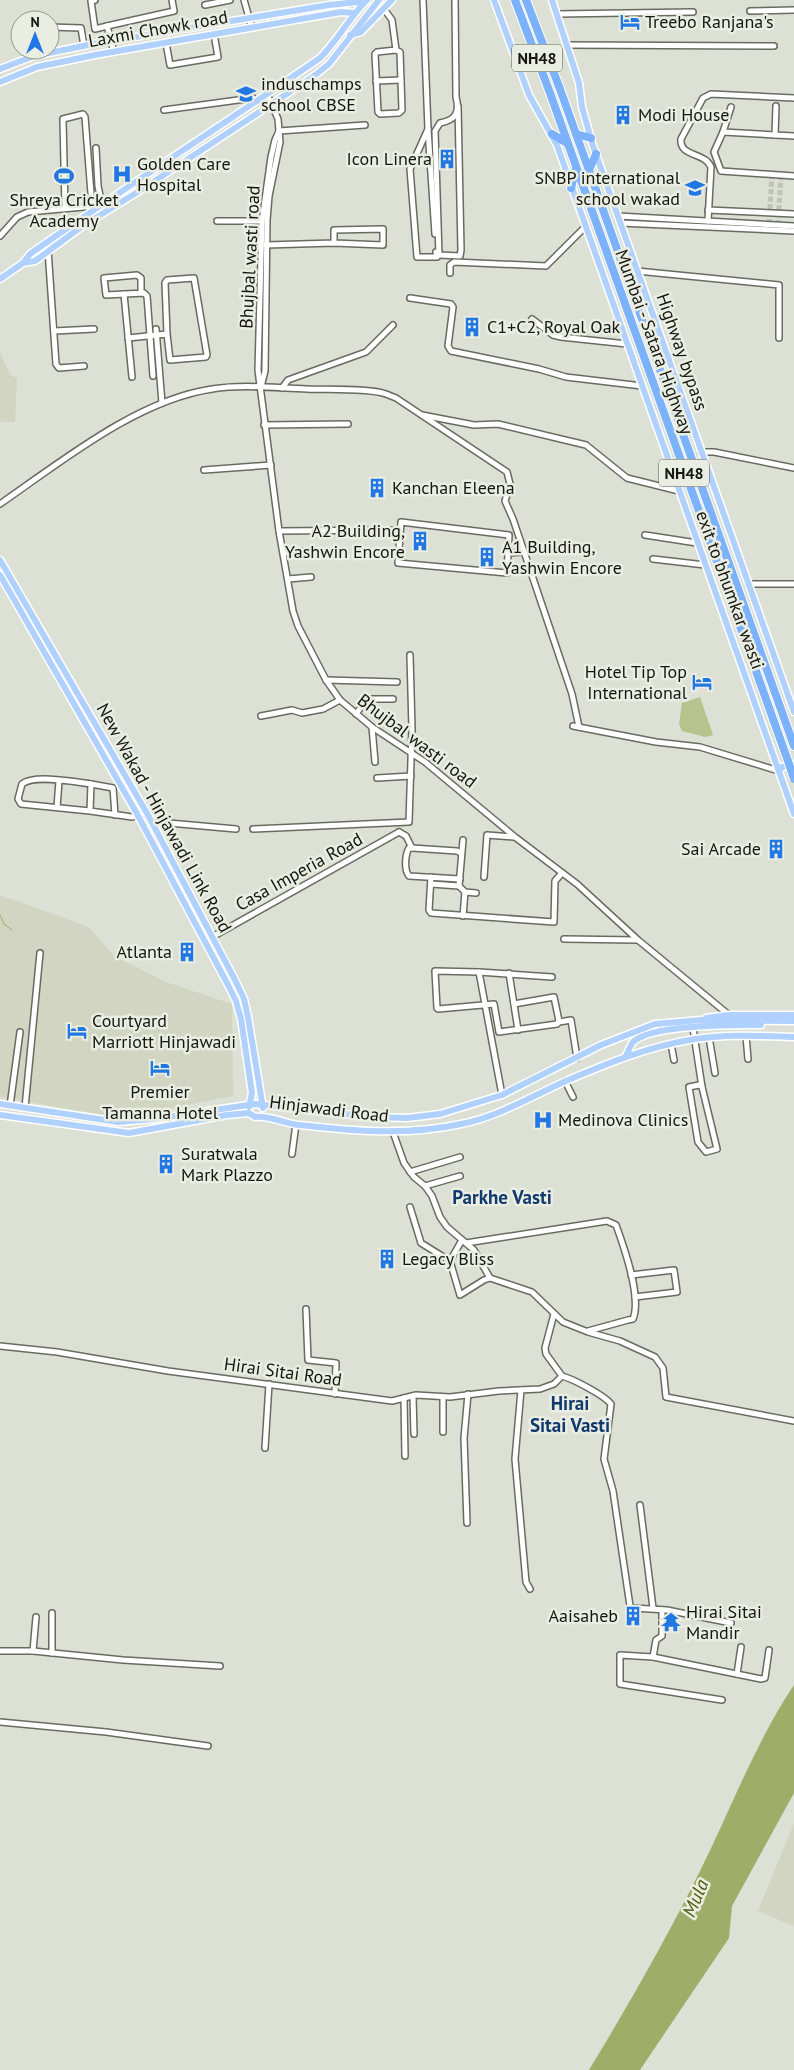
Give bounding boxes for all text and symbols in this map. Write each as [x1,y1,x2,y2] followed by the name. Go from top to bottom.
[86,5,230,52] street label: Laxmi Chowk road
[10,10,60,60] north arrow
[645,10,774,33] place label: Treebo Ranjana's
[619,11,641,33] hotel icon: Treebo Ranjana's
[30,13,40,31] text: N
[512,44,562,72] road number: NH48
[261,72,361,116] place label: induschamps school CBSE
[235,83,257,105] school or university icon: induschamps school CBSE
[638,103,729,126] place label: Modi House
[612,104,634,126] building icon: Modi House
[347,147,432,170] place label: Icon Linera
[436,148,458,170] building icon: Icon Linera
[137,152,231,196] place label: Golden Care Hospital
[111,163,133,185] hospital icon: Golden Care Hospital
[53,165,75,187] sports icon: Shreya Cricket Academy
[534,166,681,210] place label: SNBP international school wakad
[684,177,706,199] school or university icon: SNBP international school wakad
[234,185,265,329] street label: Bhujbal wasti road
[9,188,119,232] place label: Shreya Cricket Academy
[610,246,699,438] street label: Mumbai - Satara Highway
[652,290,713,414] street label: Highway bypass
[487,315,621,338] place label: C1+C2, Royal Oak
[461,316,483,338] building icon: C1+C2, Royal Oak
[659,459,709,486] road number: NH48
[392,476,515,499] place label: Kanchan Eleena
[366,477,388,499] building icon: Kanchan Eleena
[691,507,770,672] street label: exit to bhumkar wasti
[285,519,405,563] place label: A2 Building, Yashwin Encore
[409,530,431,552] building icon: A2 Building, Yashwin Encore
[502,535,622,579] place label: A1 Building, Yashwin Encore
[476,546,498,568] building icon: A1 Building, Yashwin Encore
[585,660,688,704] place label: Hotel Tip Top International
[691,671,713,693] hotel icon: Hotel Tip Top International
[353,688,481,793] street label: Bhujbal wasti road
[92,699,237,937] street label: New Wakad - Hinjawadi Link Road
[231,827,366,916] street label: Casa Imperia Road
[681,837,761,860] place label: Sai Arcade
[765,838,787,860] building icon: Sai Arcade
[117,940,172,963] place label: Atlanta
[176,941,198,963] building icon: Atlanta
[92,1009,236,1053] place label: Courtyard Marriott Hinjawadi
[66,1020,88,1042] hotel icon: Courtyard Marriott Hinjawadi
[149,1057,171,1079] hotel icon: Premier Tamanna Hotel
[102,1080,219,1124] place label: Premier Tamanna Hotel
[268,1090,390,1127] street label: Hinjawadi Road
[558,1108,688,1131] place label: Medinova Clinics
[532,1109,554,1131] hospital icon: Medinova Clinics
[181,1142,273,1186] place label: Suratwala Mark Plazzo
[155,1153,177,1175] building icon: Suratwala Mark Plazzo
[452,1185,552,1209] district label: Parkhe Vasti
[402,1247,494,1270] place label: Legacy Bliss
[376,1248,398,1270] building icon: Legacy Bliss
[223,1352,343,1391] street label: Hirai Sitai Road
[530,1391,610,1437] district label: Hirai Sitai Vasti
[686,1600,762,1644] place label: Hirai Sitai Mandir
[549,1604,618,1627] place label: Aaisaheb
[622,1605,644,1627] building icon: Aaisaheb
[660,1611,682,1633] temple icon: Hirai Sitai Mandir
[676,1875,714,1920] water label: Mula

